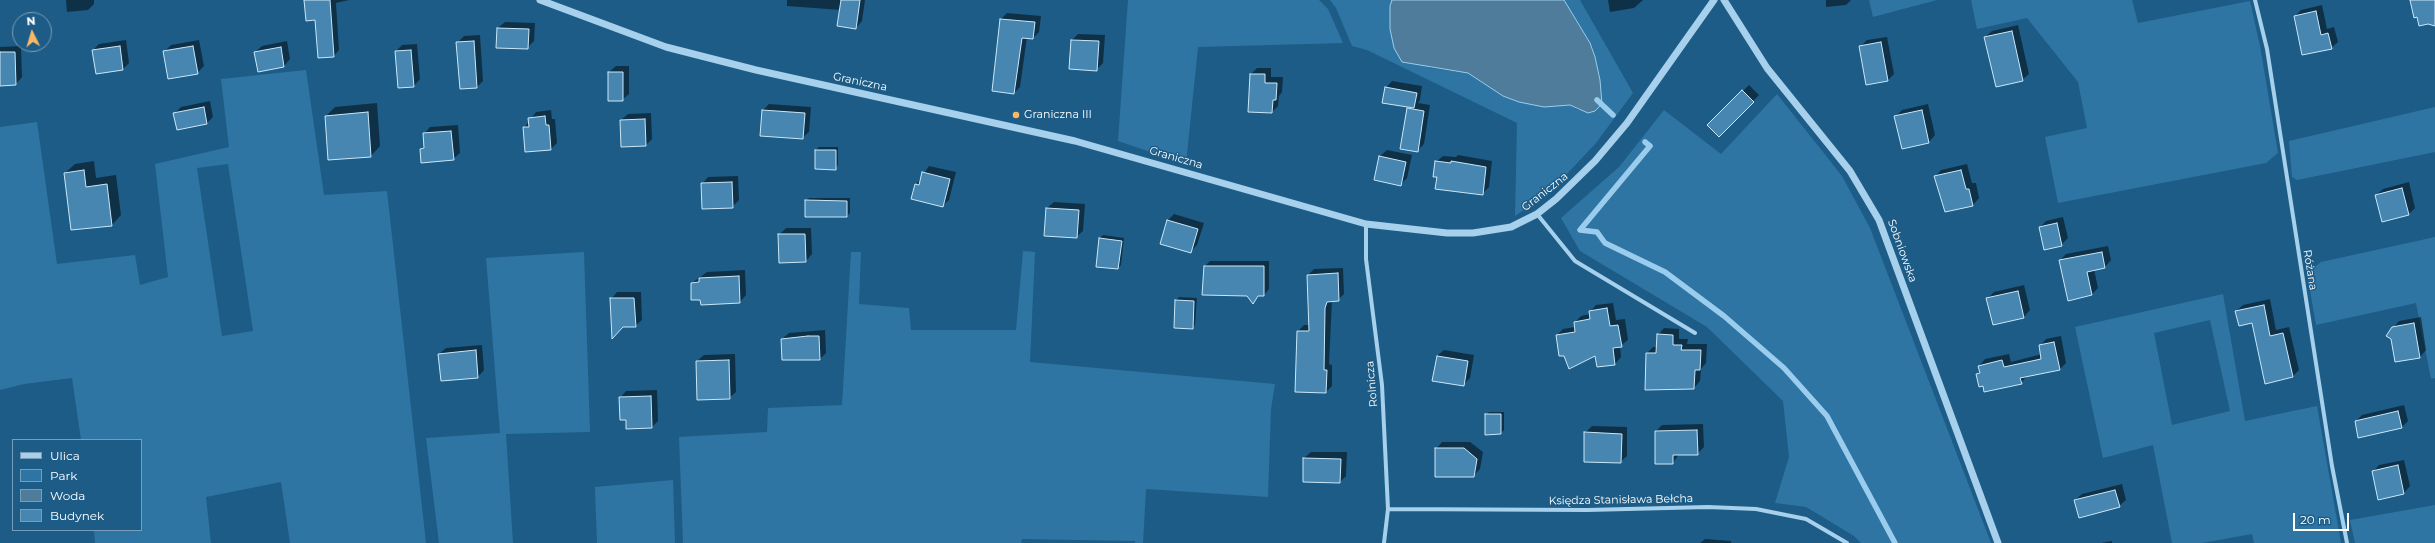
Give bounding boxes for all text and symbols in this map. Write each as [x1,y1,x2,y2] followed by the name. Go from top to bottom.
[12,12,52,52] north arrow
[26,14,36,28] text: N
[832,70,888,94] street label: Graniczna
[1024,108,1092,122] place label: Graniczna III
[1011,110,1021,120] marker: Graniczna III
[1148,144,1204,172] street label: Graniczna
[1519,170,1571,214] street label: Graniczna
[1884,218,1920,284] street label: Sobniowska
[2300,249,2320,291] street label: Różana
[1363,360,1381,408] street label: Rolnicza
[12,439,142,531] legend
[50,448,80,463] text: Ulica
[50,468,77,483] text: Park
[50,488,85,503] text: Woda
[1549,492,1693,508] street label: Księdza Stanisława Bełcha
[2295,505,2351,531] scale bar
[50,508,104,523] text: Budynek
[2300,512,2331,527] text: 20 m

